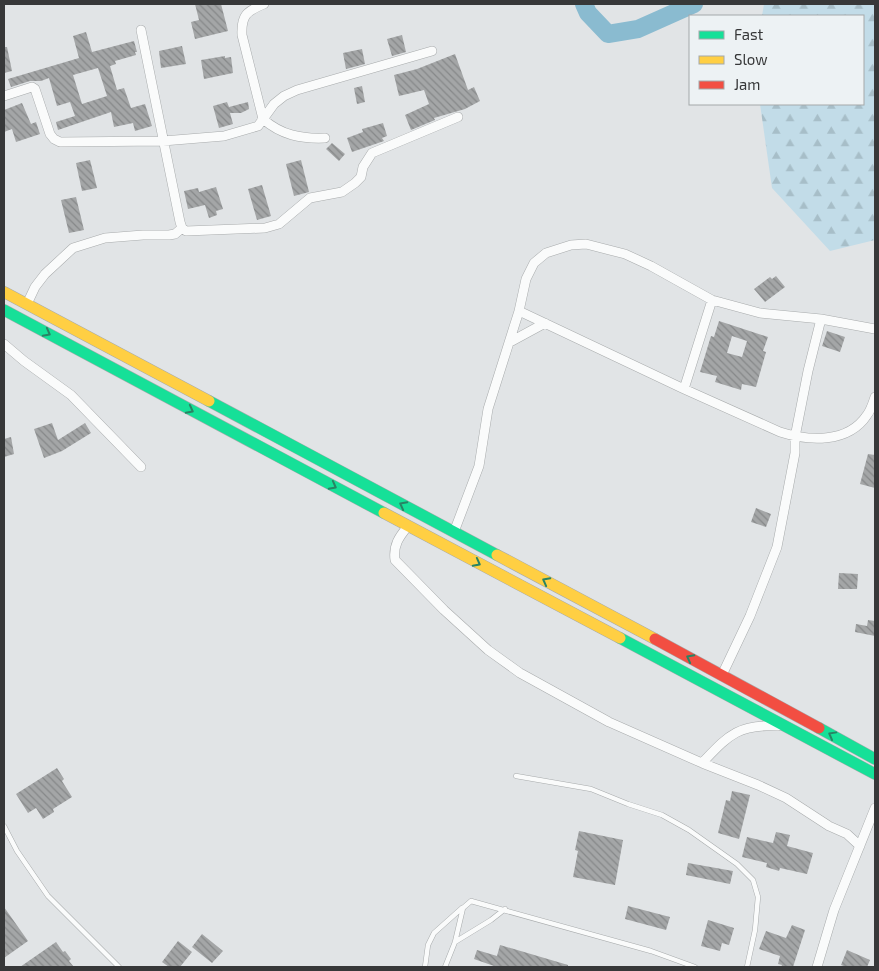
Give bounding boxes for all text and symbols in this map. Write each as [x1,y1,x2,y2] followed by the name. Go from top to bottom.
[689,15,864,105] legend
[734,25,764,43] text: Fast
[734,50,768,68] text: Slow
[734,75,760,93] text: Jam
[41,327,50,337] one-way arrow
[185,404,194,414] one-way arrow
[328,480,337,490] one-way arrow
[399,501,408,511] one-way arrow
[471,556,480,566] one-way arrow
[543,578,552,588] one-way arrow
[686,654,695,664] one-way arrow
[829,732,838,742] one-way arrow

